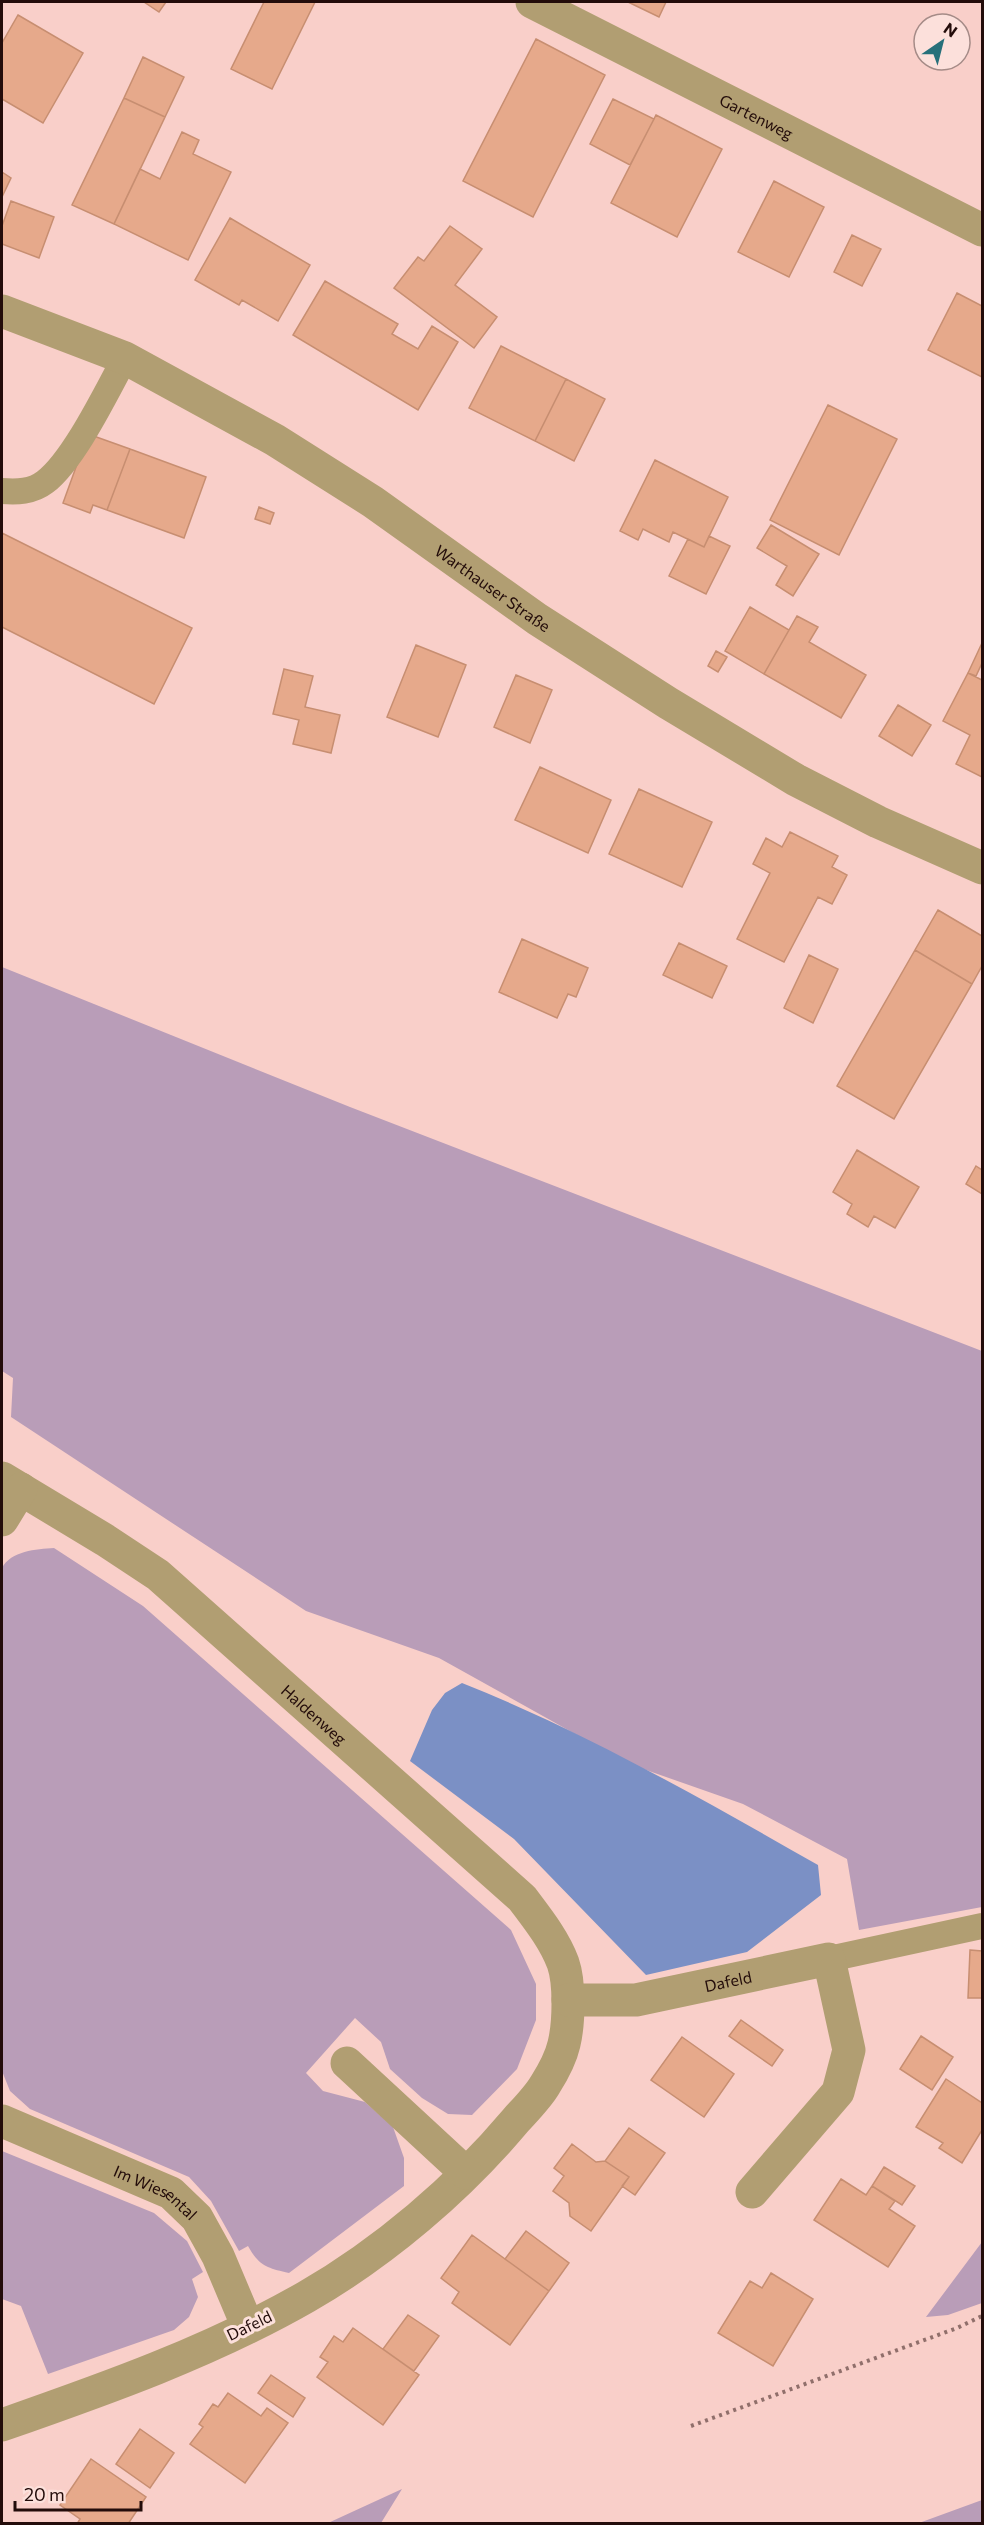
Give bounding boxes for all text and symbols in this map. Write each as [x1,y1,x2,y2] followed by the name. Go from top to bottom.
[912,12,972,72] north arrow
[941,18,961,41] text: N
[717,89,797,143] street label: Gartenweg
[432,540,554,635] street label: Warthauser Straße
[278,1680,351,1748] street label: Haldenweg
[703,1966,753,1995] street label: Dafeld
[111,2160,202,2223] street label: Im Wiesental
[223,2306,275,2344] street label: Dafeld
[15,2474,141,2512] scale bar
[24,2483,65,2505] text: 20 m

